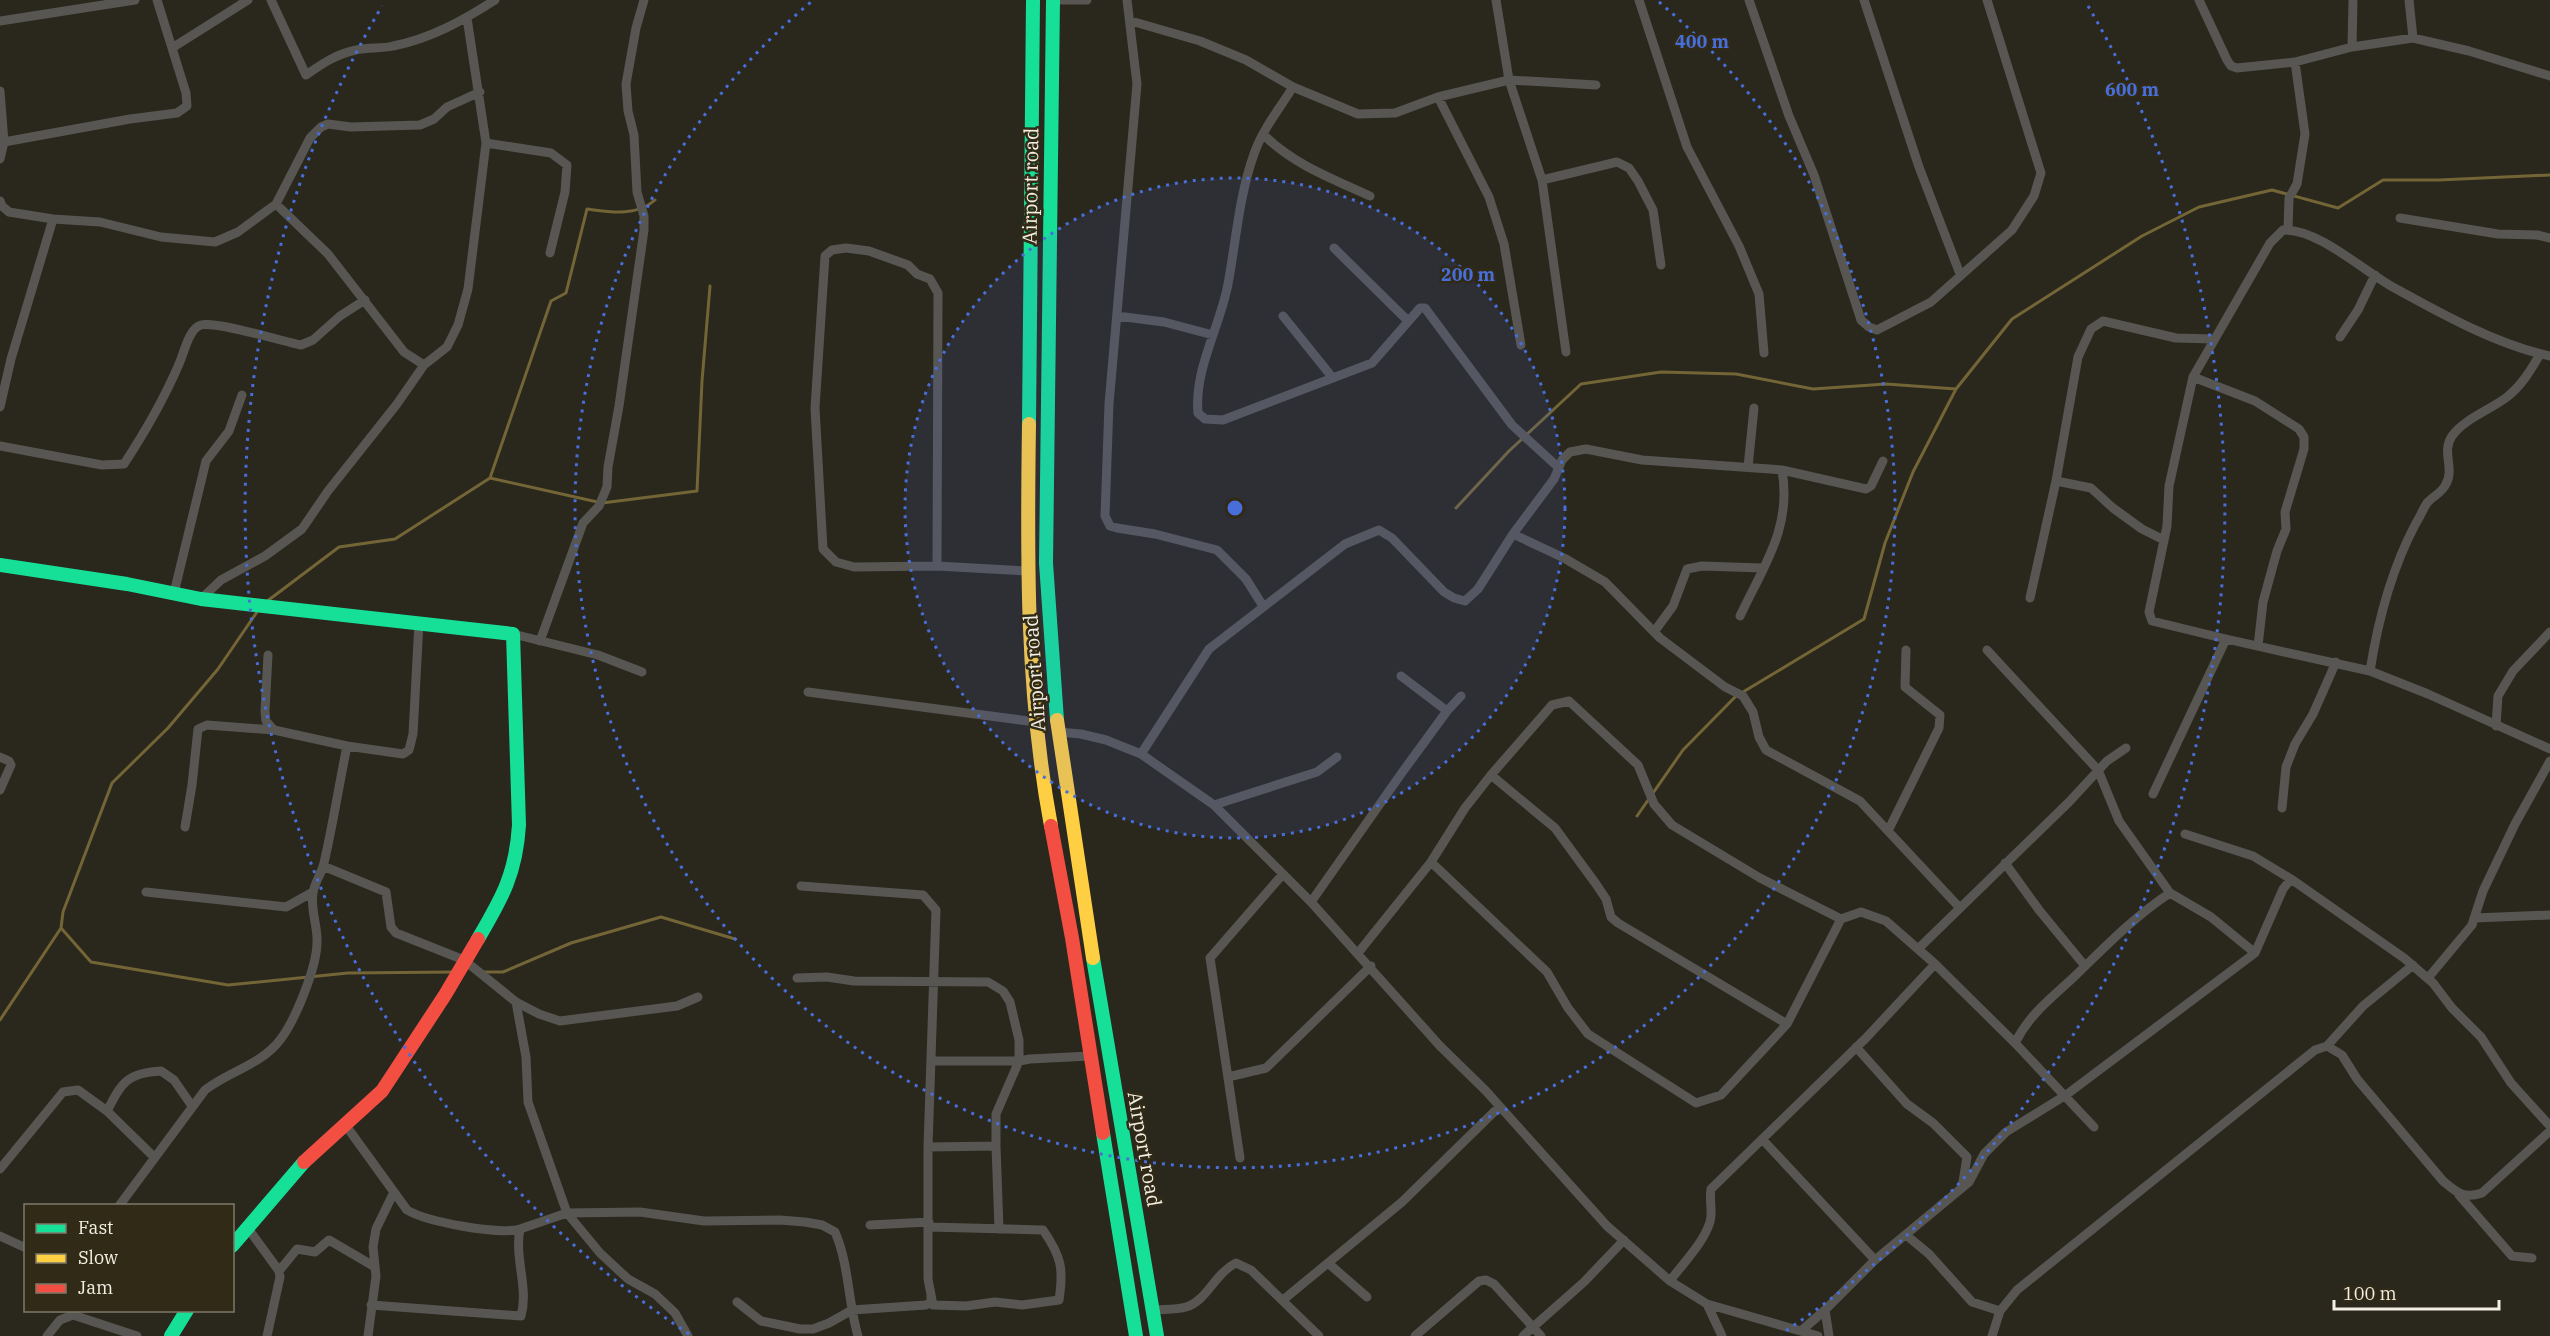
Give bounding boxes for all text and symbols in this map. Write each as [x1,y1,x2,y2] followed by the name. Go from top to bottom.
[1675,30,1730,53] text: 400 m
[2105,78,2160,101] text: 600 m
[1015,127,1045,245] street label: Airport road
[1441,263,1496,286] text: 200 m
[1225,498,1245,518] centre of rings
[1016,614,1052,732] street label: Airport road
[1122,1089,1168,1209] street label: Airport road
[24,1204,234,1312] legend
[78,1216,113,1239] text: Fast
[78,1246,118,1269] text: Slow
[2334,1273,2499,1311] scale bar
[78,1276,113,1299] text: Jam
[2343,1282,2397,1305] text: 100 m

